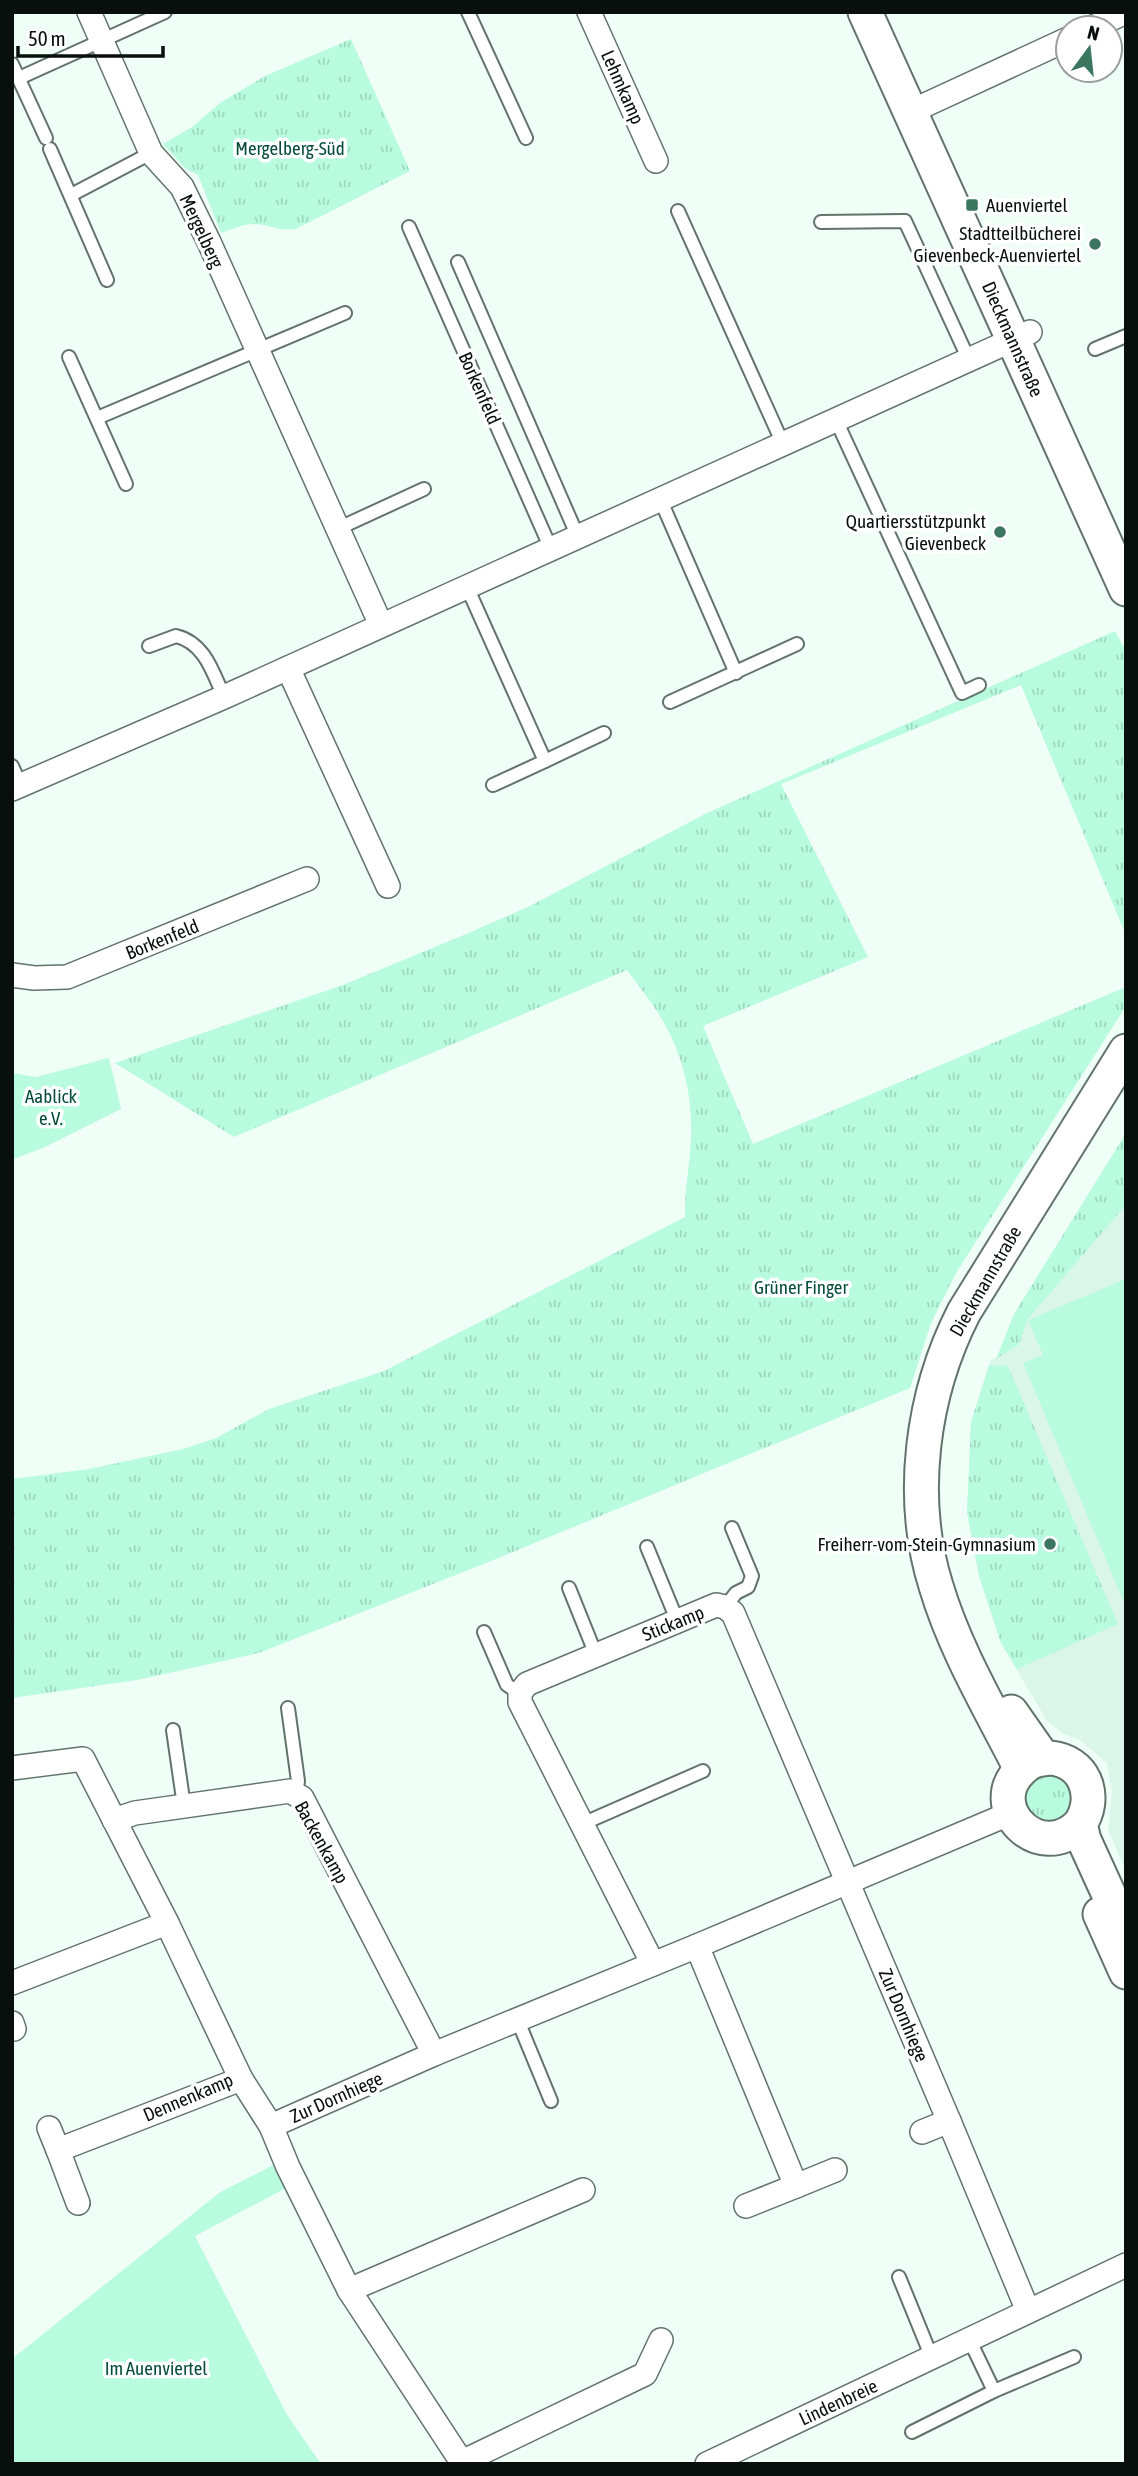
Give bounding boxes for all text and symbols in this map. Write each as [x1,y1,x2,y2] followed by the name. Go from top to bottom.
[18,14,163,58] scale bar
[1054,14,1124,84] north arrow
[1085,21,1102,45] text: N
[28,26,66,50] text: 50 m
[597,47,649,127] street label: Lehmkamp
[235,137,345,159] park label: Mergelberg-Süd
[175,191,229,272] street label: Mergelberg
[986,194,1068,216] place label: Auenviertel
[964,197,980,213] marker: Auenviertel
[913,222,1081,266] place label: Stadtteilbücherei Gievenbeck-Auenviertel
[1087,236,1103,252] marker: Stadtteilbücherei Gievenbeck-Auenviertel
[978,278,1048,400] street label: Dieckmannstraße
[454,348,506,428] street label: Borkenfeld
[846,510,987,554] place label: Quartiersstützpunkt Gievenbeck
[992,524,1008,540] marker: Quartiersstützpunkt Gievenbeck
[122,914,202,964] street label: Borkenfeld
[25,1085,78,1129] park label: Aablick e.V.
[945,1222,1025,1340] street label: Dieckmannstraße
[754,1276,848,1298] park label: Grüner Finger
[818,1533,1036,1555] place label: Freiherr-vom-Stein-Gymnasium
[1042,1536,1058,1552] marker: Freiherr-vom-Stein-Gymnasium
[639,1601,707,1645] street label: Stickamp
[290,1797,354,1887] street label: Backenkamp
[875,1965,933,2065] street label: Zur Dornhiege
[286,2067,386,2127] street label: Zur Dornhiege
[140,2068,236,2126] street label: Dennenkamp
[105,2357,207,2379] park label: Im Auenviertel
[795,2374,881,2430] street label: Lindenbreie

